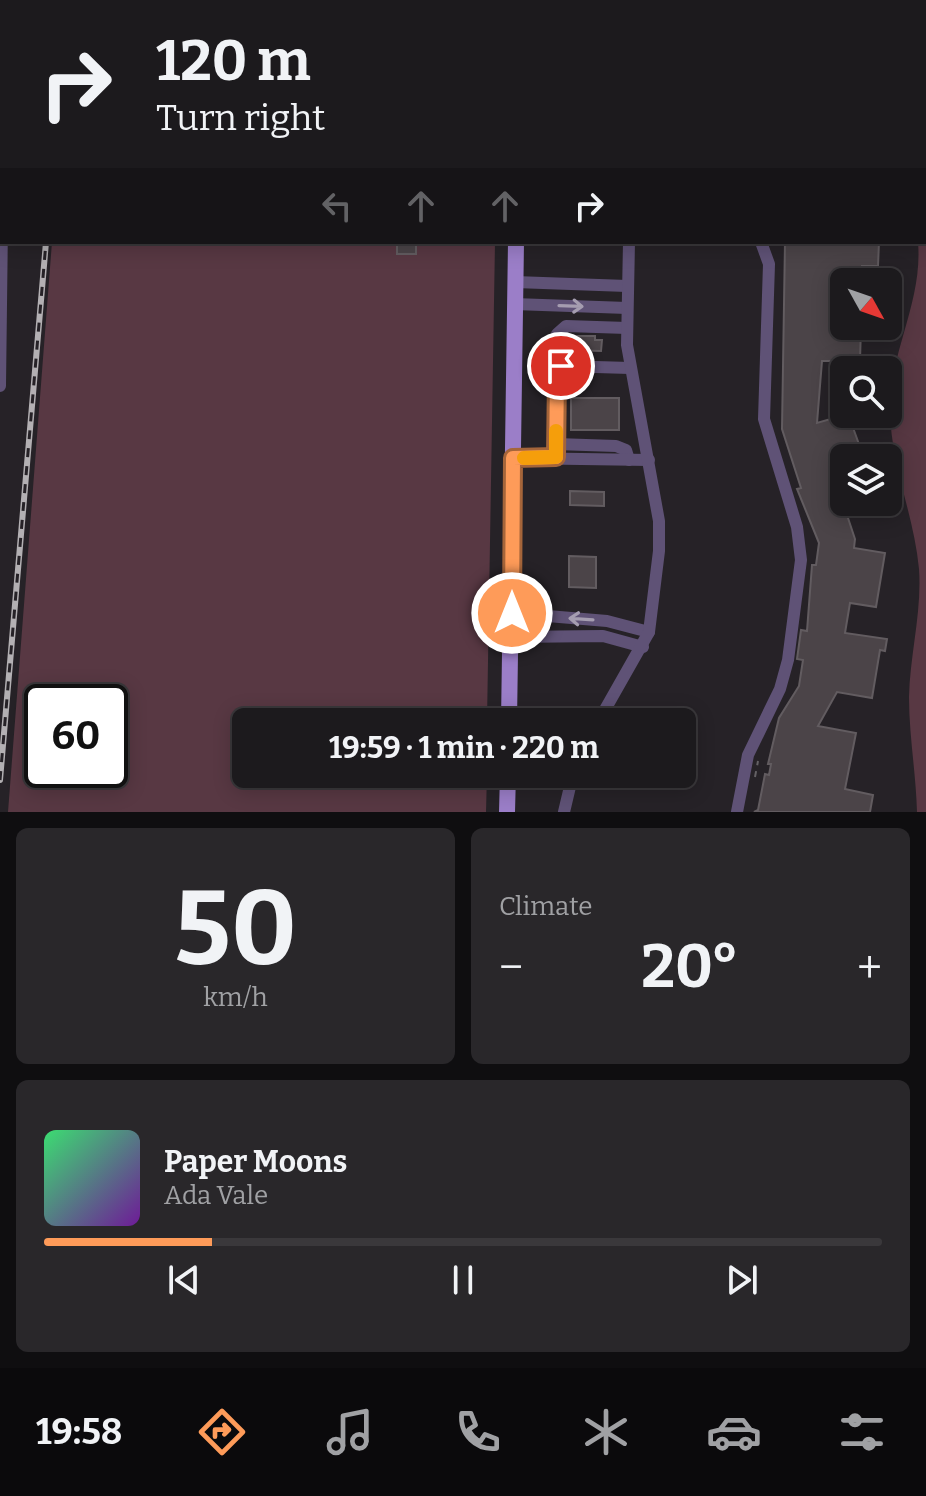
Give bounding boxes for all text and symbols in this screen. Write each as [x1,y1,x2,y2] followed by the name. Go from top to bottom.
[156,28,311,95] text: 120 m
[24,32,128,136] icon: right
[156,96,325,140] text: Turn right
[315,184,359,228] icon: left
[399,184,443,228] icon: ahead
[483,184,527,228] icon: ahead
[567,184,611,228] icon: right
[830,268,902,340] north arrow
[830,268,902,516] map controls
[557,298,584,314] one-way arrow
[527,332,595,400] pin
[539,344,583,388] icon: arrive
[830,356,902,428] button: search
[830,444,902,516] button: layers
[470,571,554,655] position arrow
[568,611,595,626] one-way arrow
[24,684,128,788] speed limit sign: 60
[329,730,599,766] text: 19:59 · 1 min · 220 m
[174,867,297,992] text: 50
[499,891,593,922] text: Climate
[641,931,739,1003] text: 20°
[499,941,523,994] text: −
[857,941,882,994] text: +
[203,982,268,1013] text: km/h
[164,1144,347,1180] text: Paper Moons
[164,1180,268,1211] text: Ada Vale
[162,1258,206,1302] icon: previous
[441,1258,485,1302] icon: pause
[720,1258,764,1302] icon: next
[194,1404,250,1460] icon: directions
[322,1404,378,1460] icon: music
[450,1404,506,1460] icon: phone
[578,1404,634,1460] icon: climate
[706,1404,762,1460] icon: car
[834,1404,890,1460] icon: filters
[36,1410,123,1454] text: 19:58

